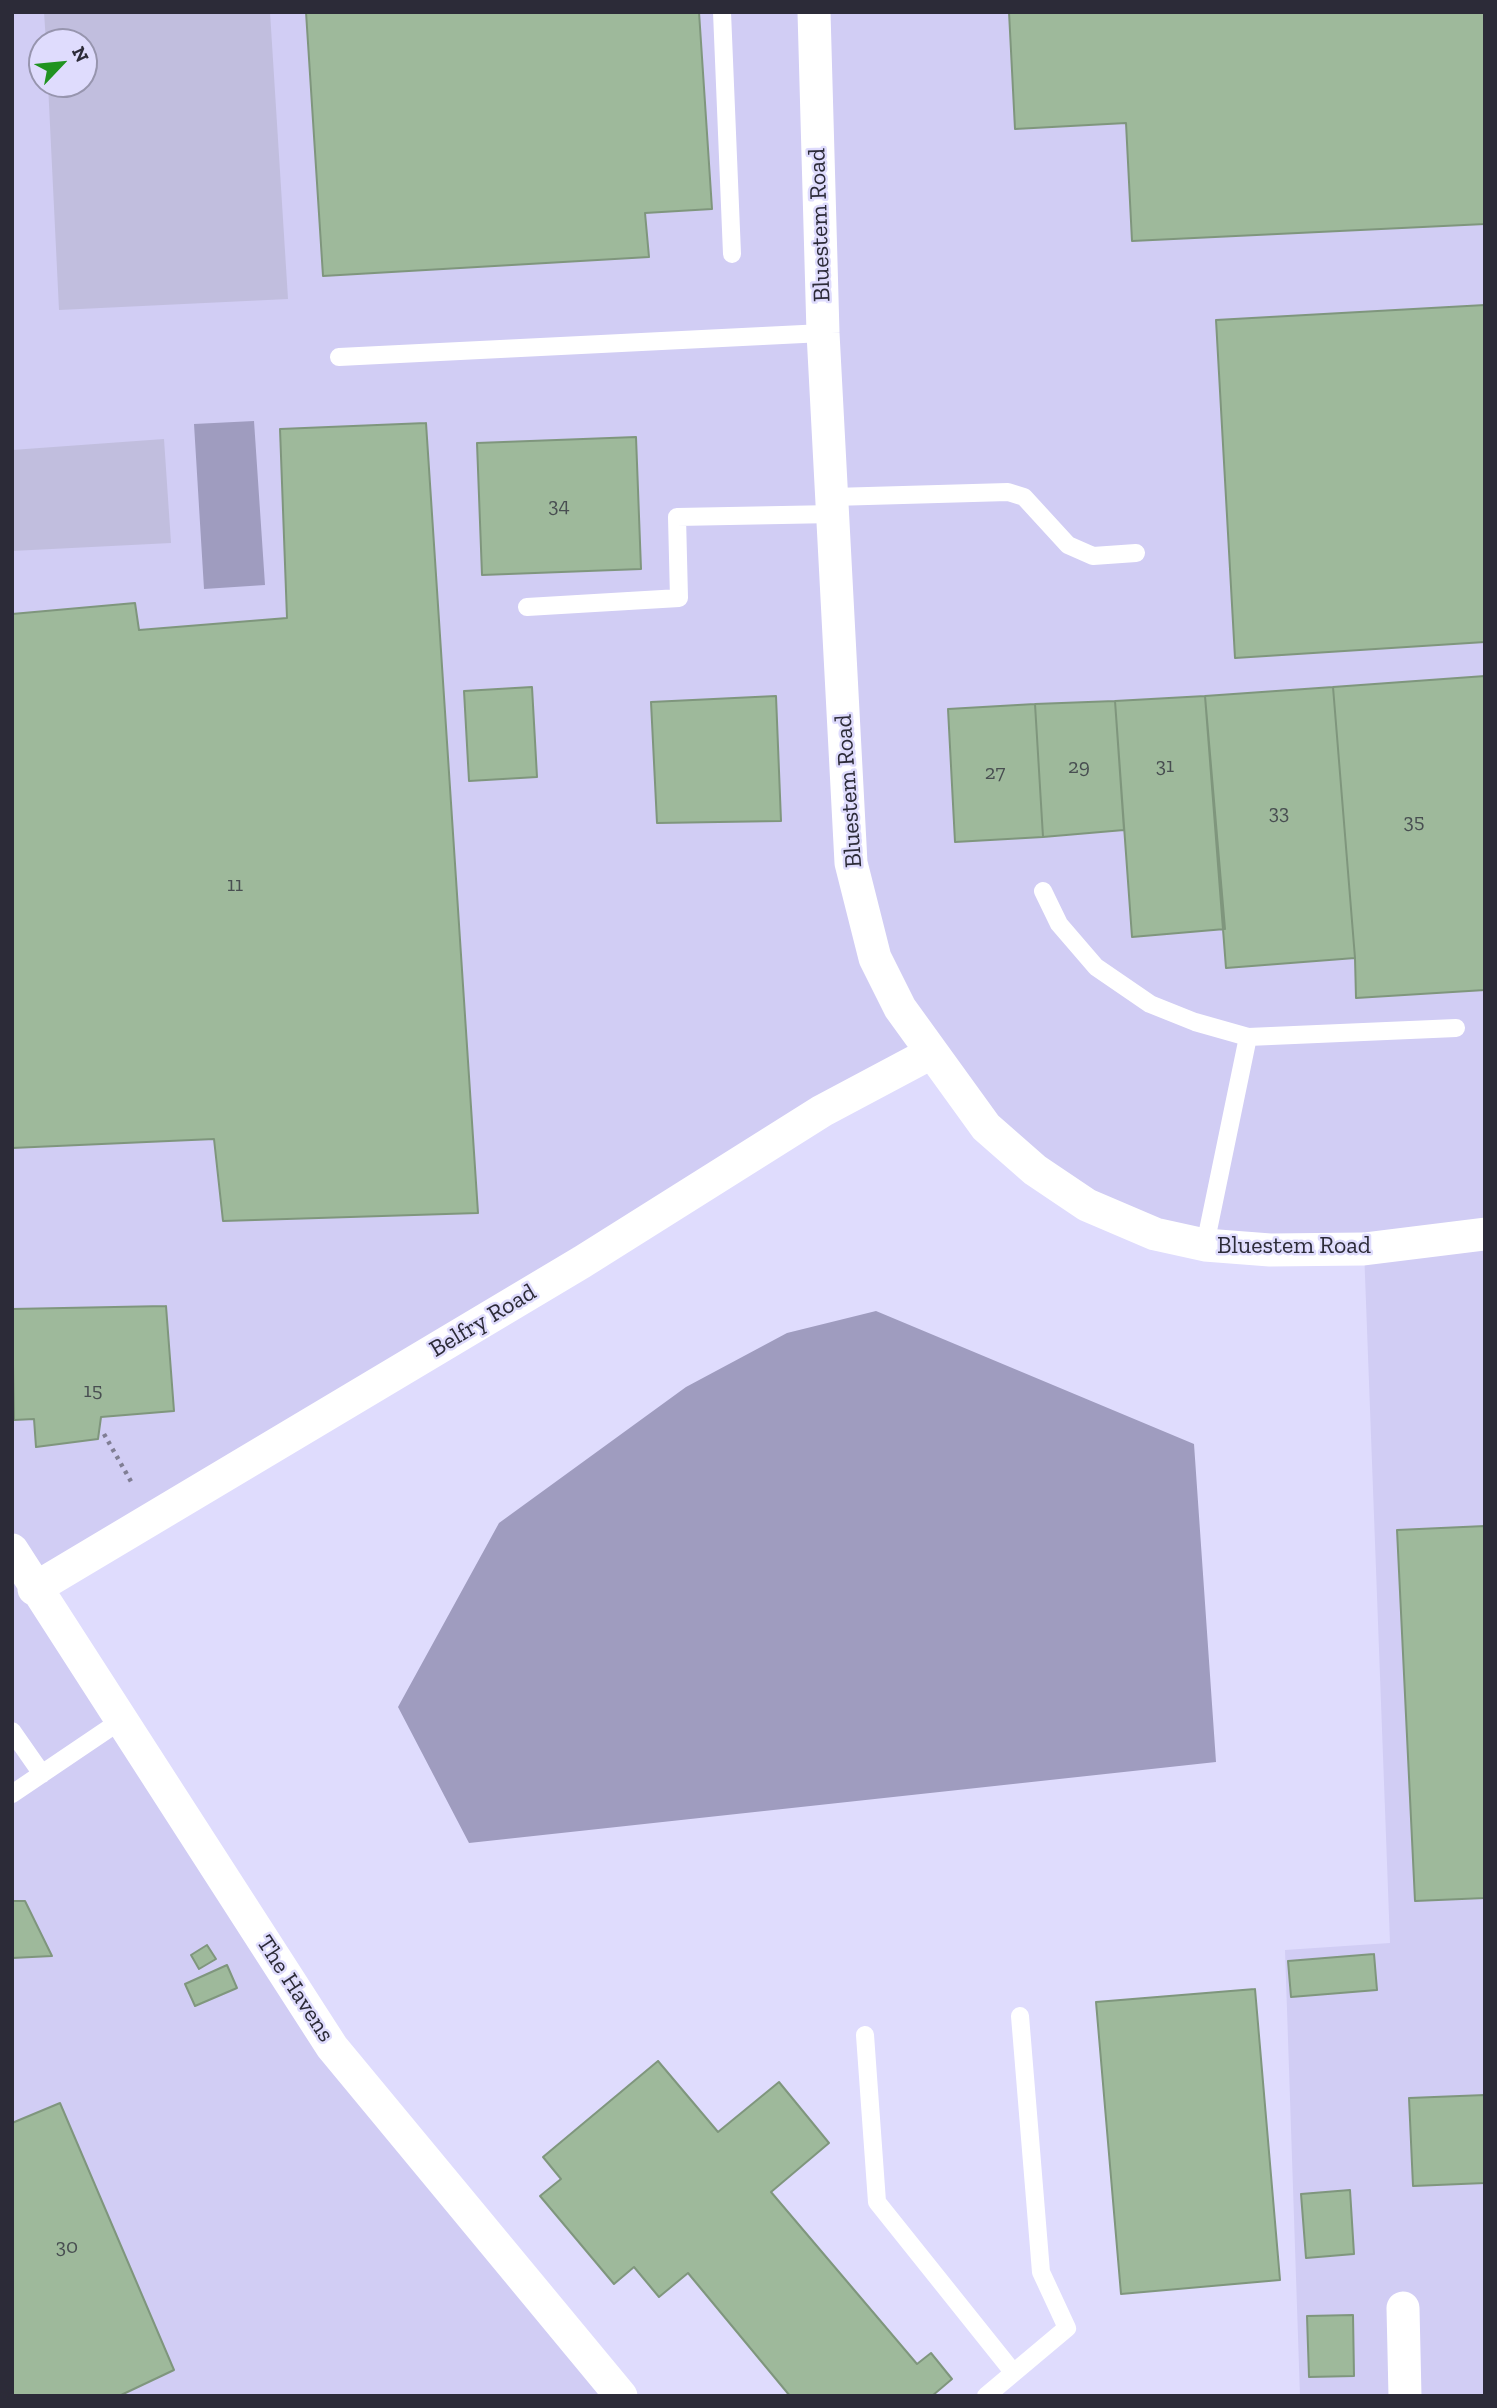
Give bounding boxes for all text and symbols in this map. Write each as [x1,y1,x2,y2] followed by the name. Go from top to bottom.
[28,28,98,98] north arrow
[67,43,94,66] text: N
[803,148,837,302] street label: Bluestem Road
[548,493,570,519] house number: 34
[829,713,869,869] street label: Bluestem Road
[1156,753,1174,779] house number: 31
[1068,754,1090,780] house number: 29
[985,760,1005,786] house number: 27
[1269,800,1289,826] house number: 33
[1403,809,1425,835] house number: 35
[227,872,243,898] house number: 11
[1217,1232,1371,1260] street label: Bluestem Road
[424,1278,542,1364] street label: Belfry Road
[84,1378,102,1404] house number: 15
[250,1930,340,2048] street label: The Havens
[56,2234,78,2260] house number: 30

